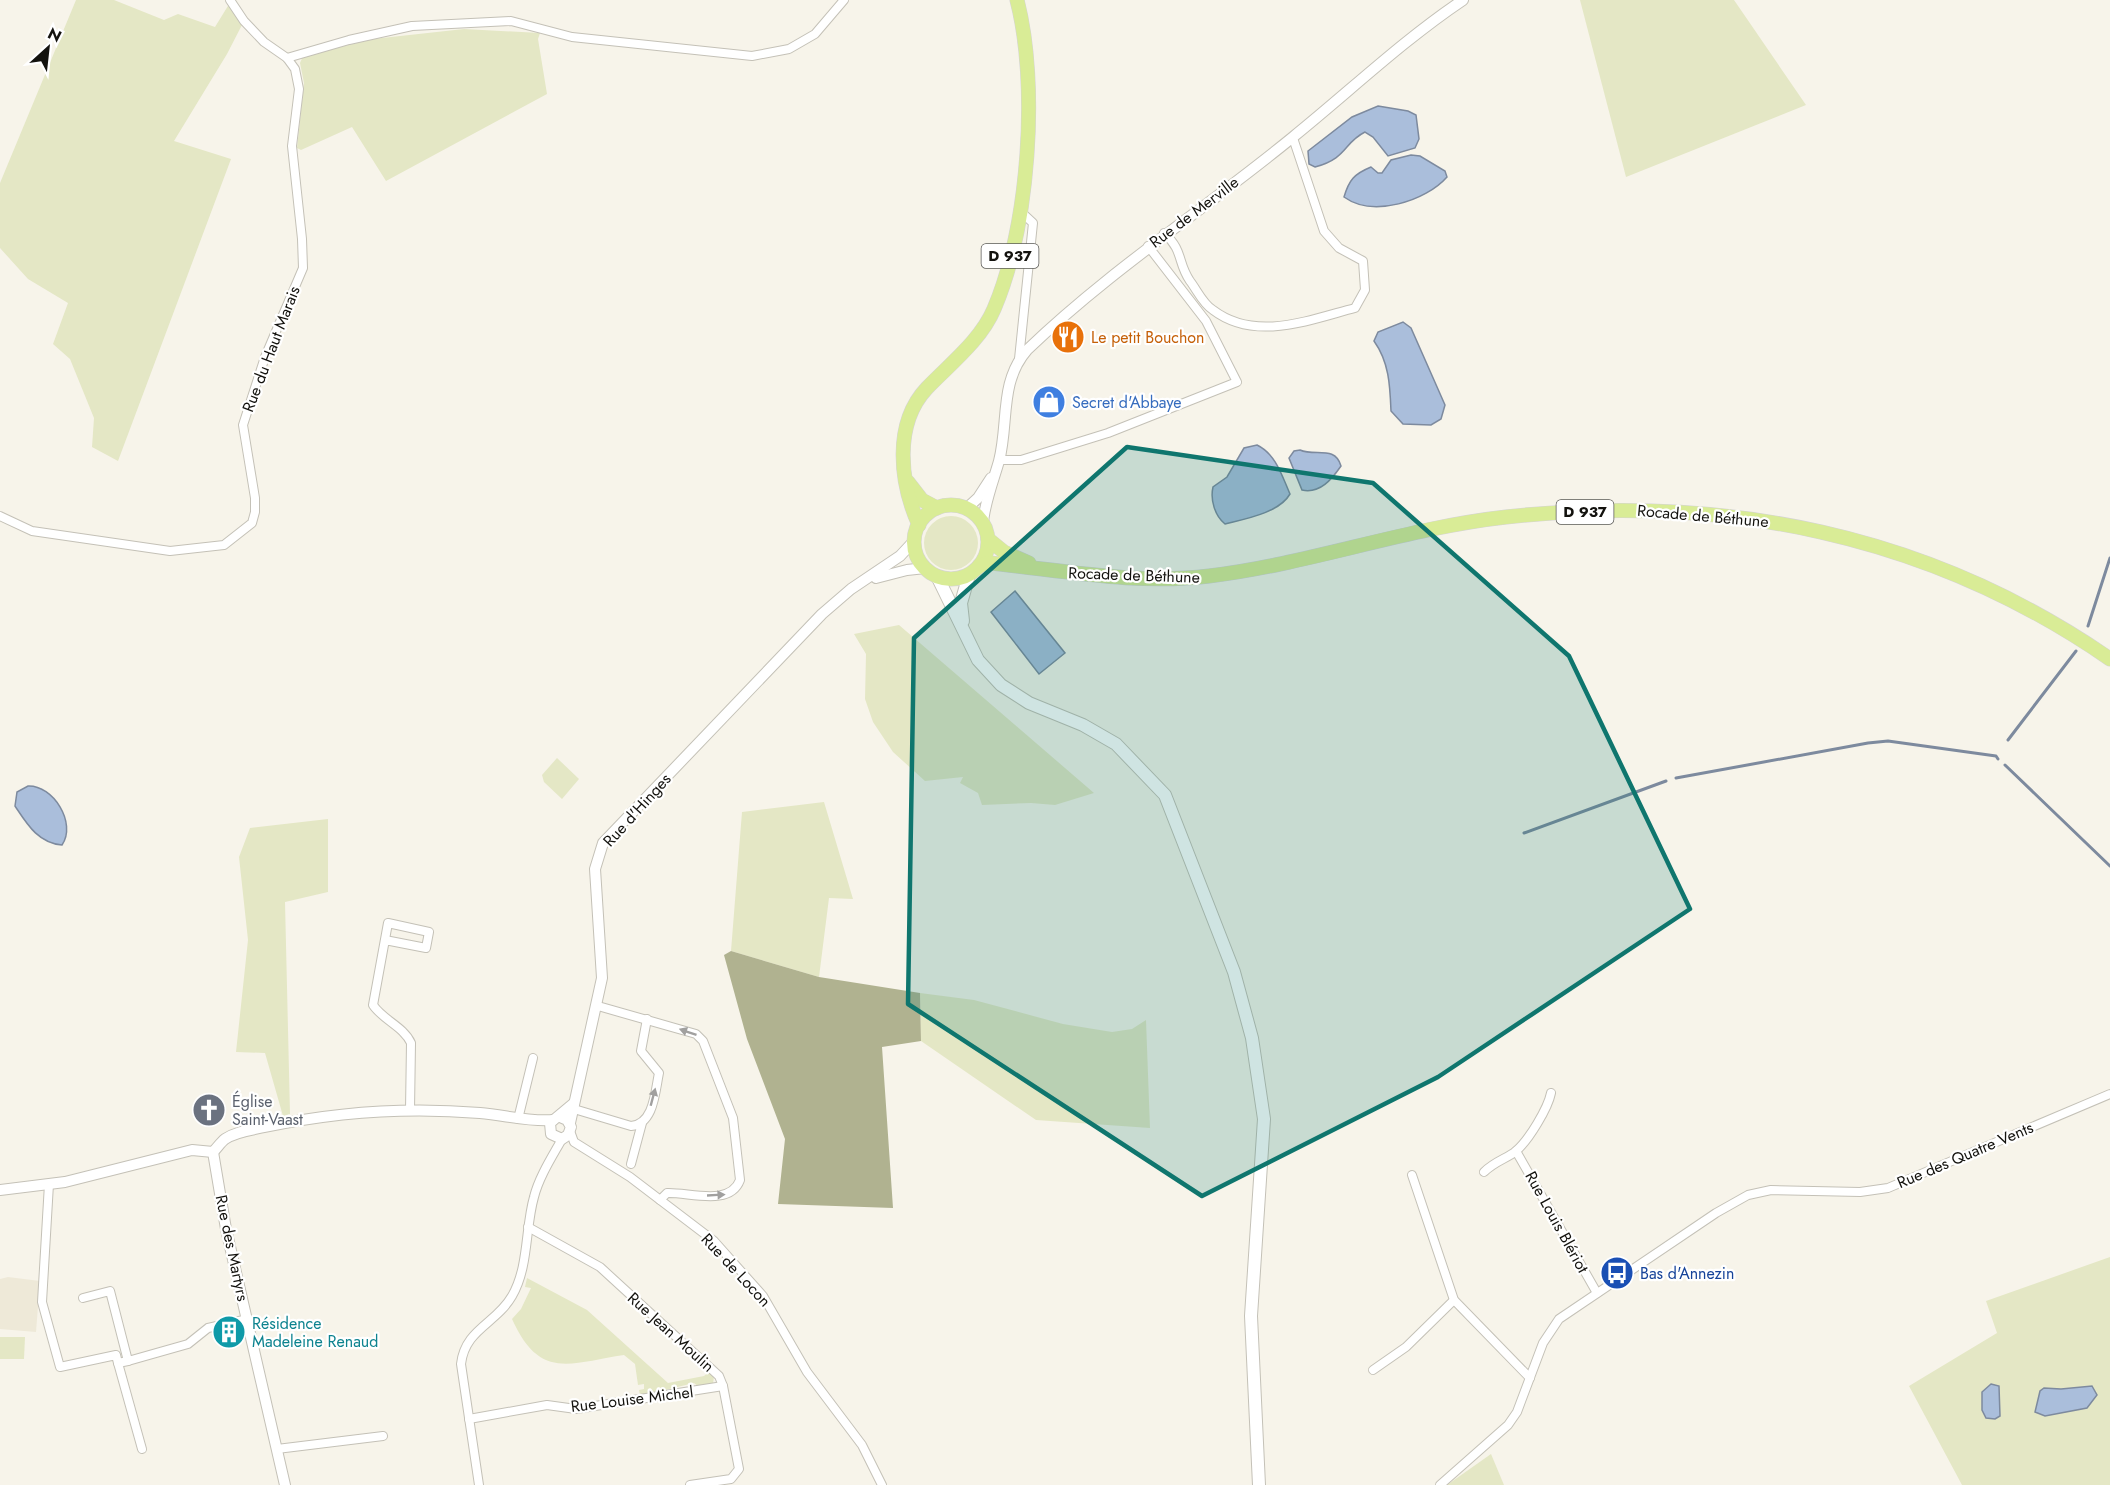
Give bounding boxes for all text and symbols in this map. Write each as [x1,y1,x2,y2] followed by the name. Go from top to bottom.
[18,18,78,78] north arrow
[44,22,65,48] text: N
[1145,171,1243,253] street label: Rue de Merville
[982,244,1038,268] road number: D 937
[236,283,306,415] street label: Rue du Haut Marais
[1050,319,1086,355] restaurant icon: Le petit Bouchon
[1091,326,1205,349] place label: Le petit Bouchon
[1031,384,1067,420] shop icon: Secret d'Abbaye
[1072,391,1182,414] place label: Secret d'Abbaye
[1636,499,1770,533] street label: Rocade de Béthune
[1556,500,1614,524] road number: D 937
[1068,561,1200,589] street label: Rocade de Béthune
[598,768,676,852] street label: Rue d'Hinges
[679,1026,697,1036] one-way arrow
[649,1088,659,1106] one-way arrow
[232,1090,303,1131] place label: Église Saint-Vaast
[191,1092,227,1128] church icon: Église Saint-Vaast
[1893,1116,2037,1194] street label: Rue des Quatre Vents
[1519,1167,1595,1277] street label: Rue Louis Blériot
[706,1190,725,1199] one-way arrow
[210,1193,254,1303] street label: Rue des Martyrs
[696,1228,776,1312] street label: Rue de Locon
[1599,1255,1635,1291] bus stop icon: Bas d'Annezin
[1640,1262,1734,1285] place label: Bas d'Annezin
[623,1287,719,1377] street label: Rue Jean Moulin
[252,1312,378,1353] place label: Résidence Madeleine Renaud
[211,1314,247,1350] building icon: Résidence Madeleine Renaud
[569,1380,695,1418] street label: Rue Louise Michel

